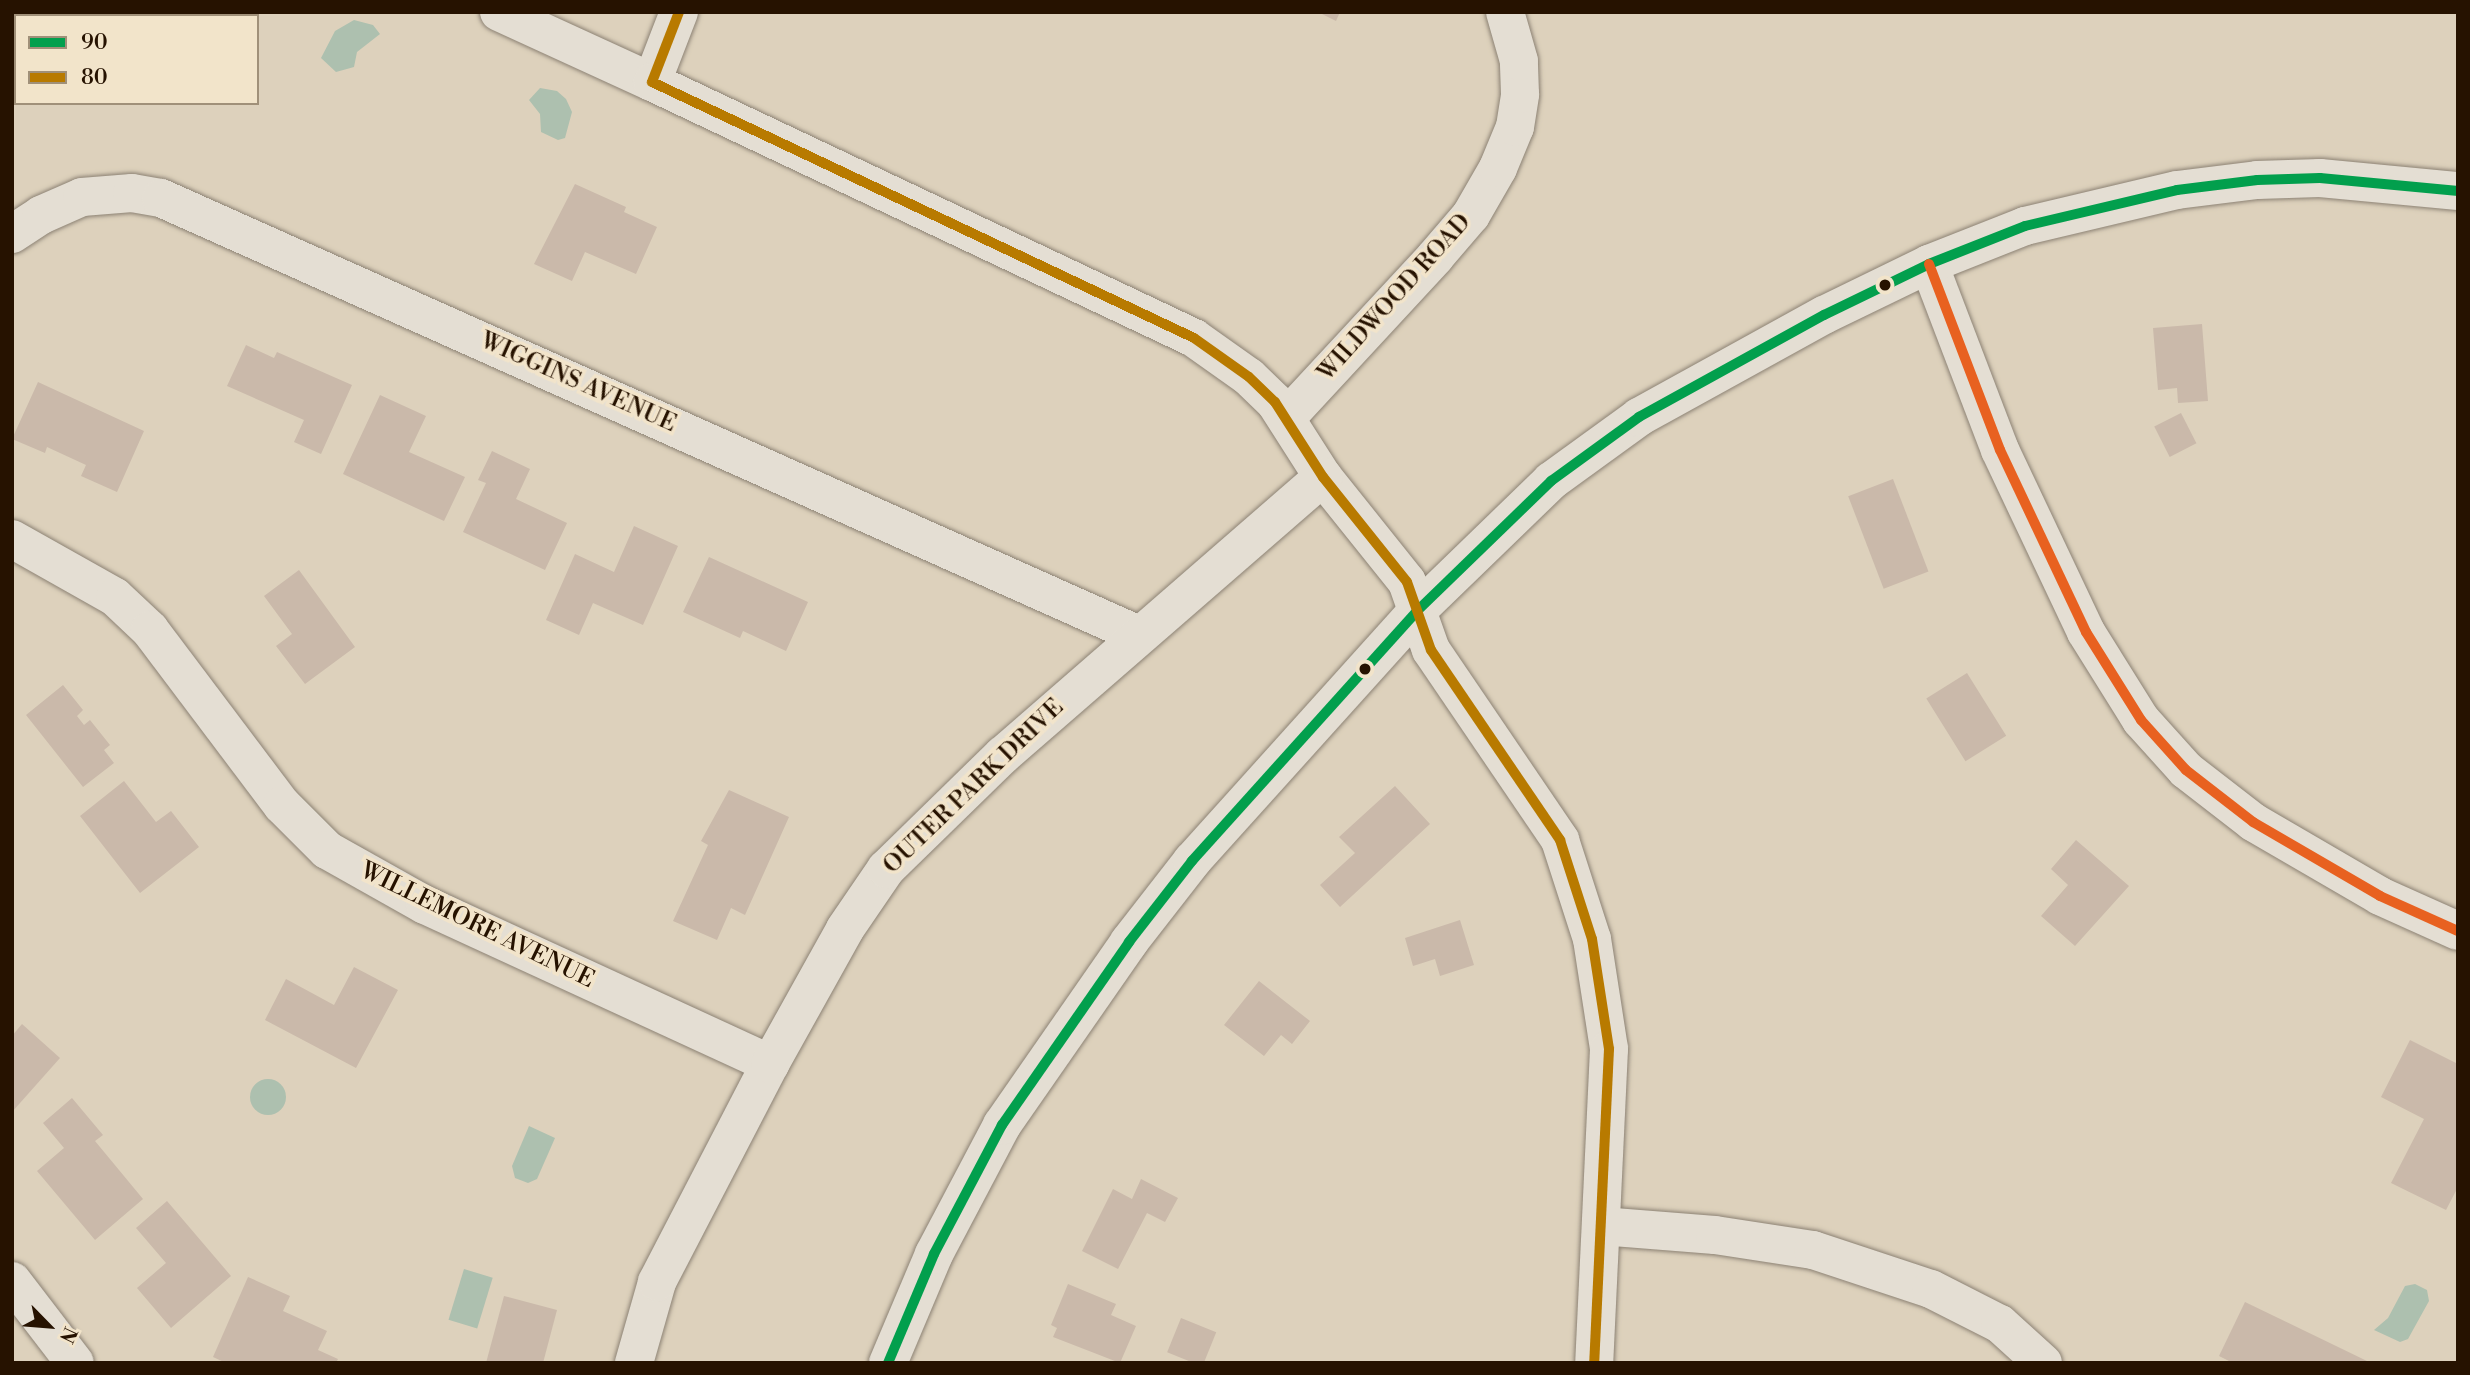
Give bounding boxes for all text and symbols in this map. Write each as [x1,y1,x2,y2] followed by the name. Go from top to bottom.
[14,14,259,105] legend
[81,30,108,56] text: 90
[81,65,108,91] text: 80
[1312,208,1478,388] street label: WILDWOOD ROAD
[1878,278,1892,292] unlabelled marker
[476,327,680,439] street label: WIGGINS AVENUE
[1358,662,1372,676] unlabelled marker
[878,694,1070,880] street label: OUTER PARK DRIVE
[355,857,599,995] street label: WILLEMORE AVENUE
[14,1291,84,1361] north arrow
[54,1323,82,1347] text: N

